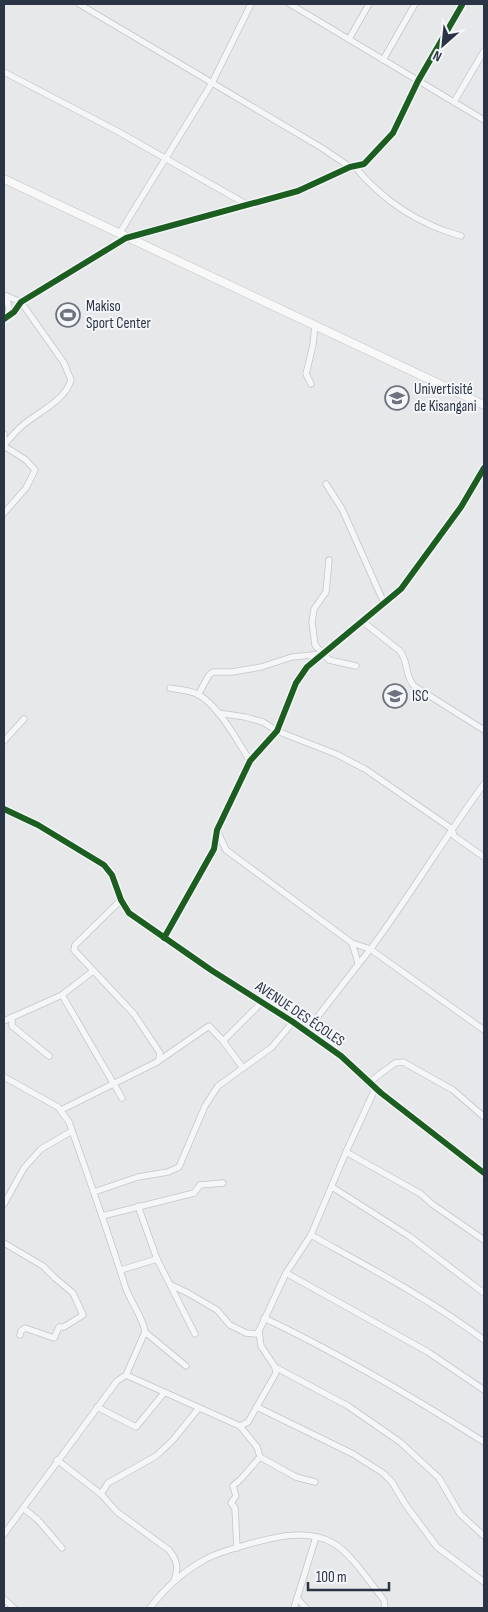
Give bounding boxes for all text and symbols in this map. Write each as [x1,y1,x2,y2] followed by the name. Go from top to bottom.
[418,20,468,70] north arrow
[430,47,445,65] text: N
[86,297,151,333] place label: Makiso Sport Center
[55,302,81,328] sports icon: Makiso Sport Center
[414,380,477,416] place label: Univertisité de Kisangani
[384,385,410,411] school or university icon: Univertisité de Kisangani
[382,683,408,709] school or university icon: ISC
[412,687,429,706] place label: ISC
[251,977,348,1051] street label: AVENUE DES ÉCOLES
[308,1560,389,1592] scale bar
[316,1568,347,1587] text: 100 m

